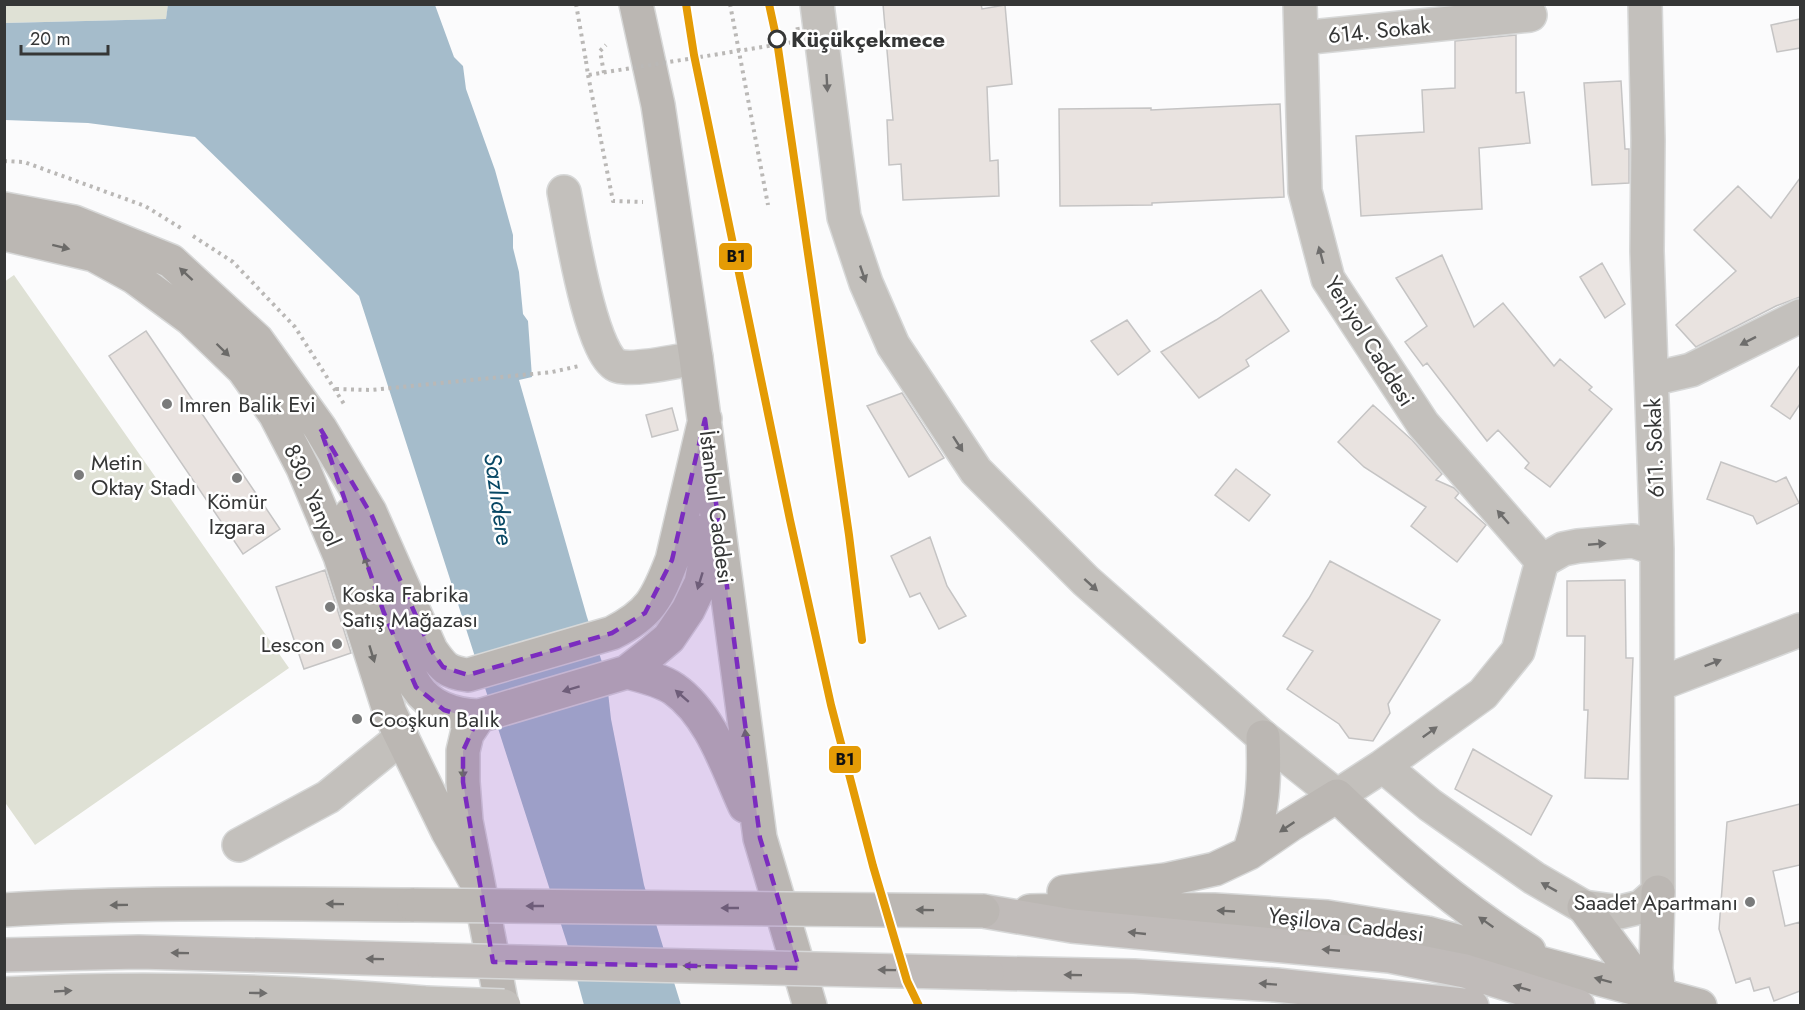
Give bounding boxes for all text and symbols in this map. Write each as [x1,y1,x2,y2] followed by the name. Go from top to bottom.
[1326,9,1432,51] street label: 614. Sokak
[21,18,108,56] scale bar
[791,23,945,55] place label: Küçükçekmece
[30,26,70,52] text: 20 m
[768,30,786,48] marker: Küçükçekmece
[822,74,831,93] one-way arrow
[52,242,71,252] one-way arrow
[718,242,753,271] line badge: B1
[727,245,745,268] text: B1
[1316,246,1326,264] one-way arrow
[859,265,869,283] one-way arrow
[178,267,193,281] one-way arrow
[1317,270,1423,412] street label: Yeniyol Caddesi
[1739,336,1757,346] one-way arrow
[216,342,230,356] one-way arrow
[179,388,316,420] place label: Imren Balik Evi
[160,397,174,411] marker: Imren Balik Evi
[1636,397,1672,498] street label: 611. Sokak
[692,429,742,585] street label: İstanbul Caddesi
[952,435,963,452] one-way arrow
[276,439,350,551] street label: 830. Yanyol
[91,446,196,503] place label: Metin Oktay Stadı
[475,450,523,548] water label: Sazlıdere
[72,468,86,482] marker: Metin Oktay Stadı
[230,471,244,485] marker: Kömür Izgara
[207,485,267,542] place label: Kömür Izgara
[1497,510,1510,525] one-way arrow
[1587,539,1606,549] one-way arrow
[362,554,371,572] one-way arrow
[695,572,704,590] one-way arrow
[342,578,478,635] place label: Koska Fabrika Satış Mağazası
[1084,578,1099,592] one-way arrow
[323,600,337,614] marker: Koska Fabrika Satış Mağazası
[261,628,325,660] place label: Lescon
[330,637,344,651] marker: Lescon
[368,645,377,663] one-way arrow
[1704,658,1722,667] one-way arrow
[562,685,580,694] one-way arrow
[675,690,690,703] one-way arrow
[369,703,500,735] place label: Cooşkun Balık
[350,712,364,726] marker: Cooşkun Balık
[1421,726,1437,738] one-way arrow
[742,729,751,748] one-way arrow
[828,745,862,774] line badge: B1
[836,748,854,771] text: B1
[458,761,468,780] one-way arrow
[1279,821,1295,832] one-way arrow
[1540,882,1557,892] one-way arrow
[1574,886,1738,918] place label: Saadet Apartmanı
[1743,895,1757,909] marker: Saadet Apartmanı
[325,899,344,909] one-way arrow
[1266,899,1426,949] street label: Yeşilova Caddesi
[109,900,128,910] one-way arrow
[525,901,544,911] one-way arrow
[720,903,739,913] one-way arrow
[915,906,934,915] one-way arrow
[1216,907,1235,916] one-way arrow
[1478,916,1494,928] one-way arrow
[1127,928,1146,938] one-way arrow
[1322,945,1341,955] one-way arrow
[171,948,190,958] one-way arrow
[366,954,385,964] one-way arrow
[682,961,701,971] one-way arrow
[877,966,896,975] one-way arrow
[1063,970,1082,979] one-way arrow
[1593,974,1612,984] one-way arrow
[1258,980,1277,989] one-way arrow
[1513,983,1531,992] one-way arrow
[53,986,72,995] one-way arrow
[248,988,267,998] one-way arrow

